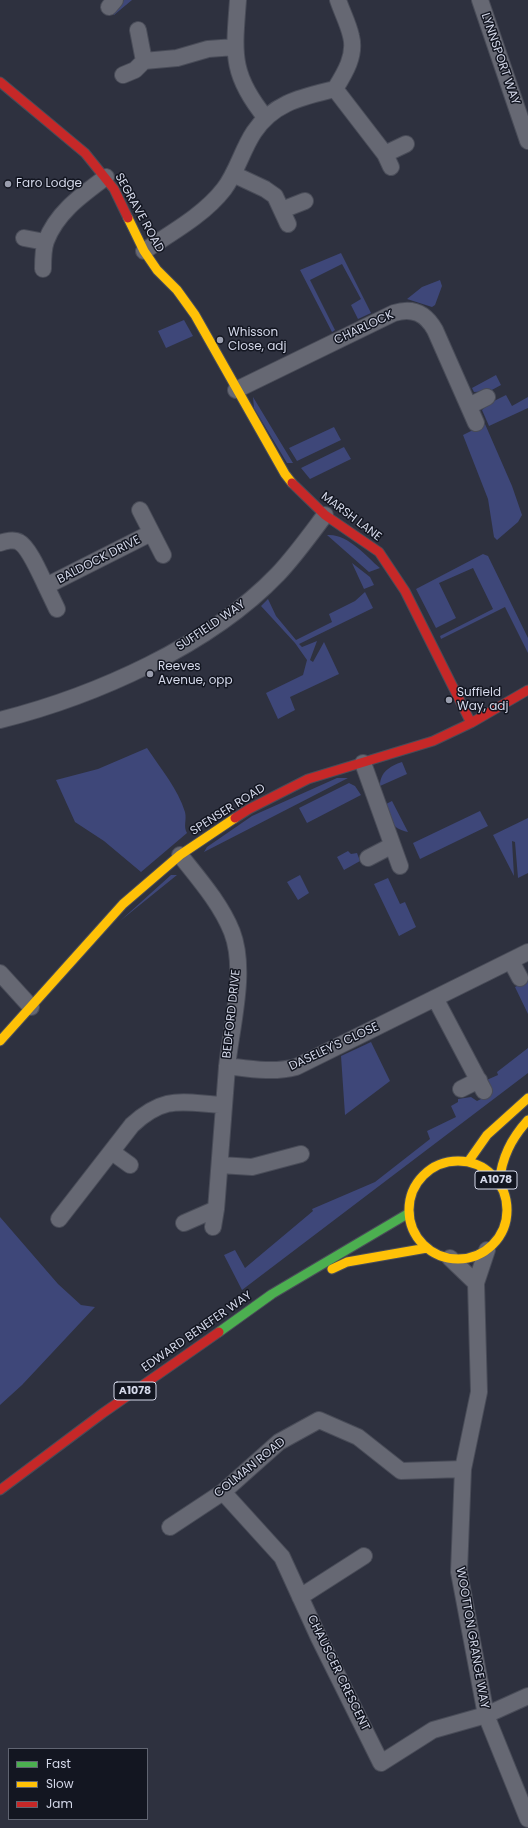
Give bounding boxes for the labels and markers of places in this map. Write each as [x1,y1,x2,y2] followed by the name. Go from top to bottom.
[16,177,82,191] place label: Faro Lodge
[3,179,13,189] marker: Faro Lodge
[228,326,286,354] place label: Whisson Close, adj
[215,335,225,345] marker: Whisson Close, adj
[158,660,233,688] place label: Reeves Avenue, opp
[145,669,155,679] marker: Reeves Avenue, opp
[457,686,508,714] place label: Suffield Way, adj
[444,695,454,705] marker: Suffield Way, adj

